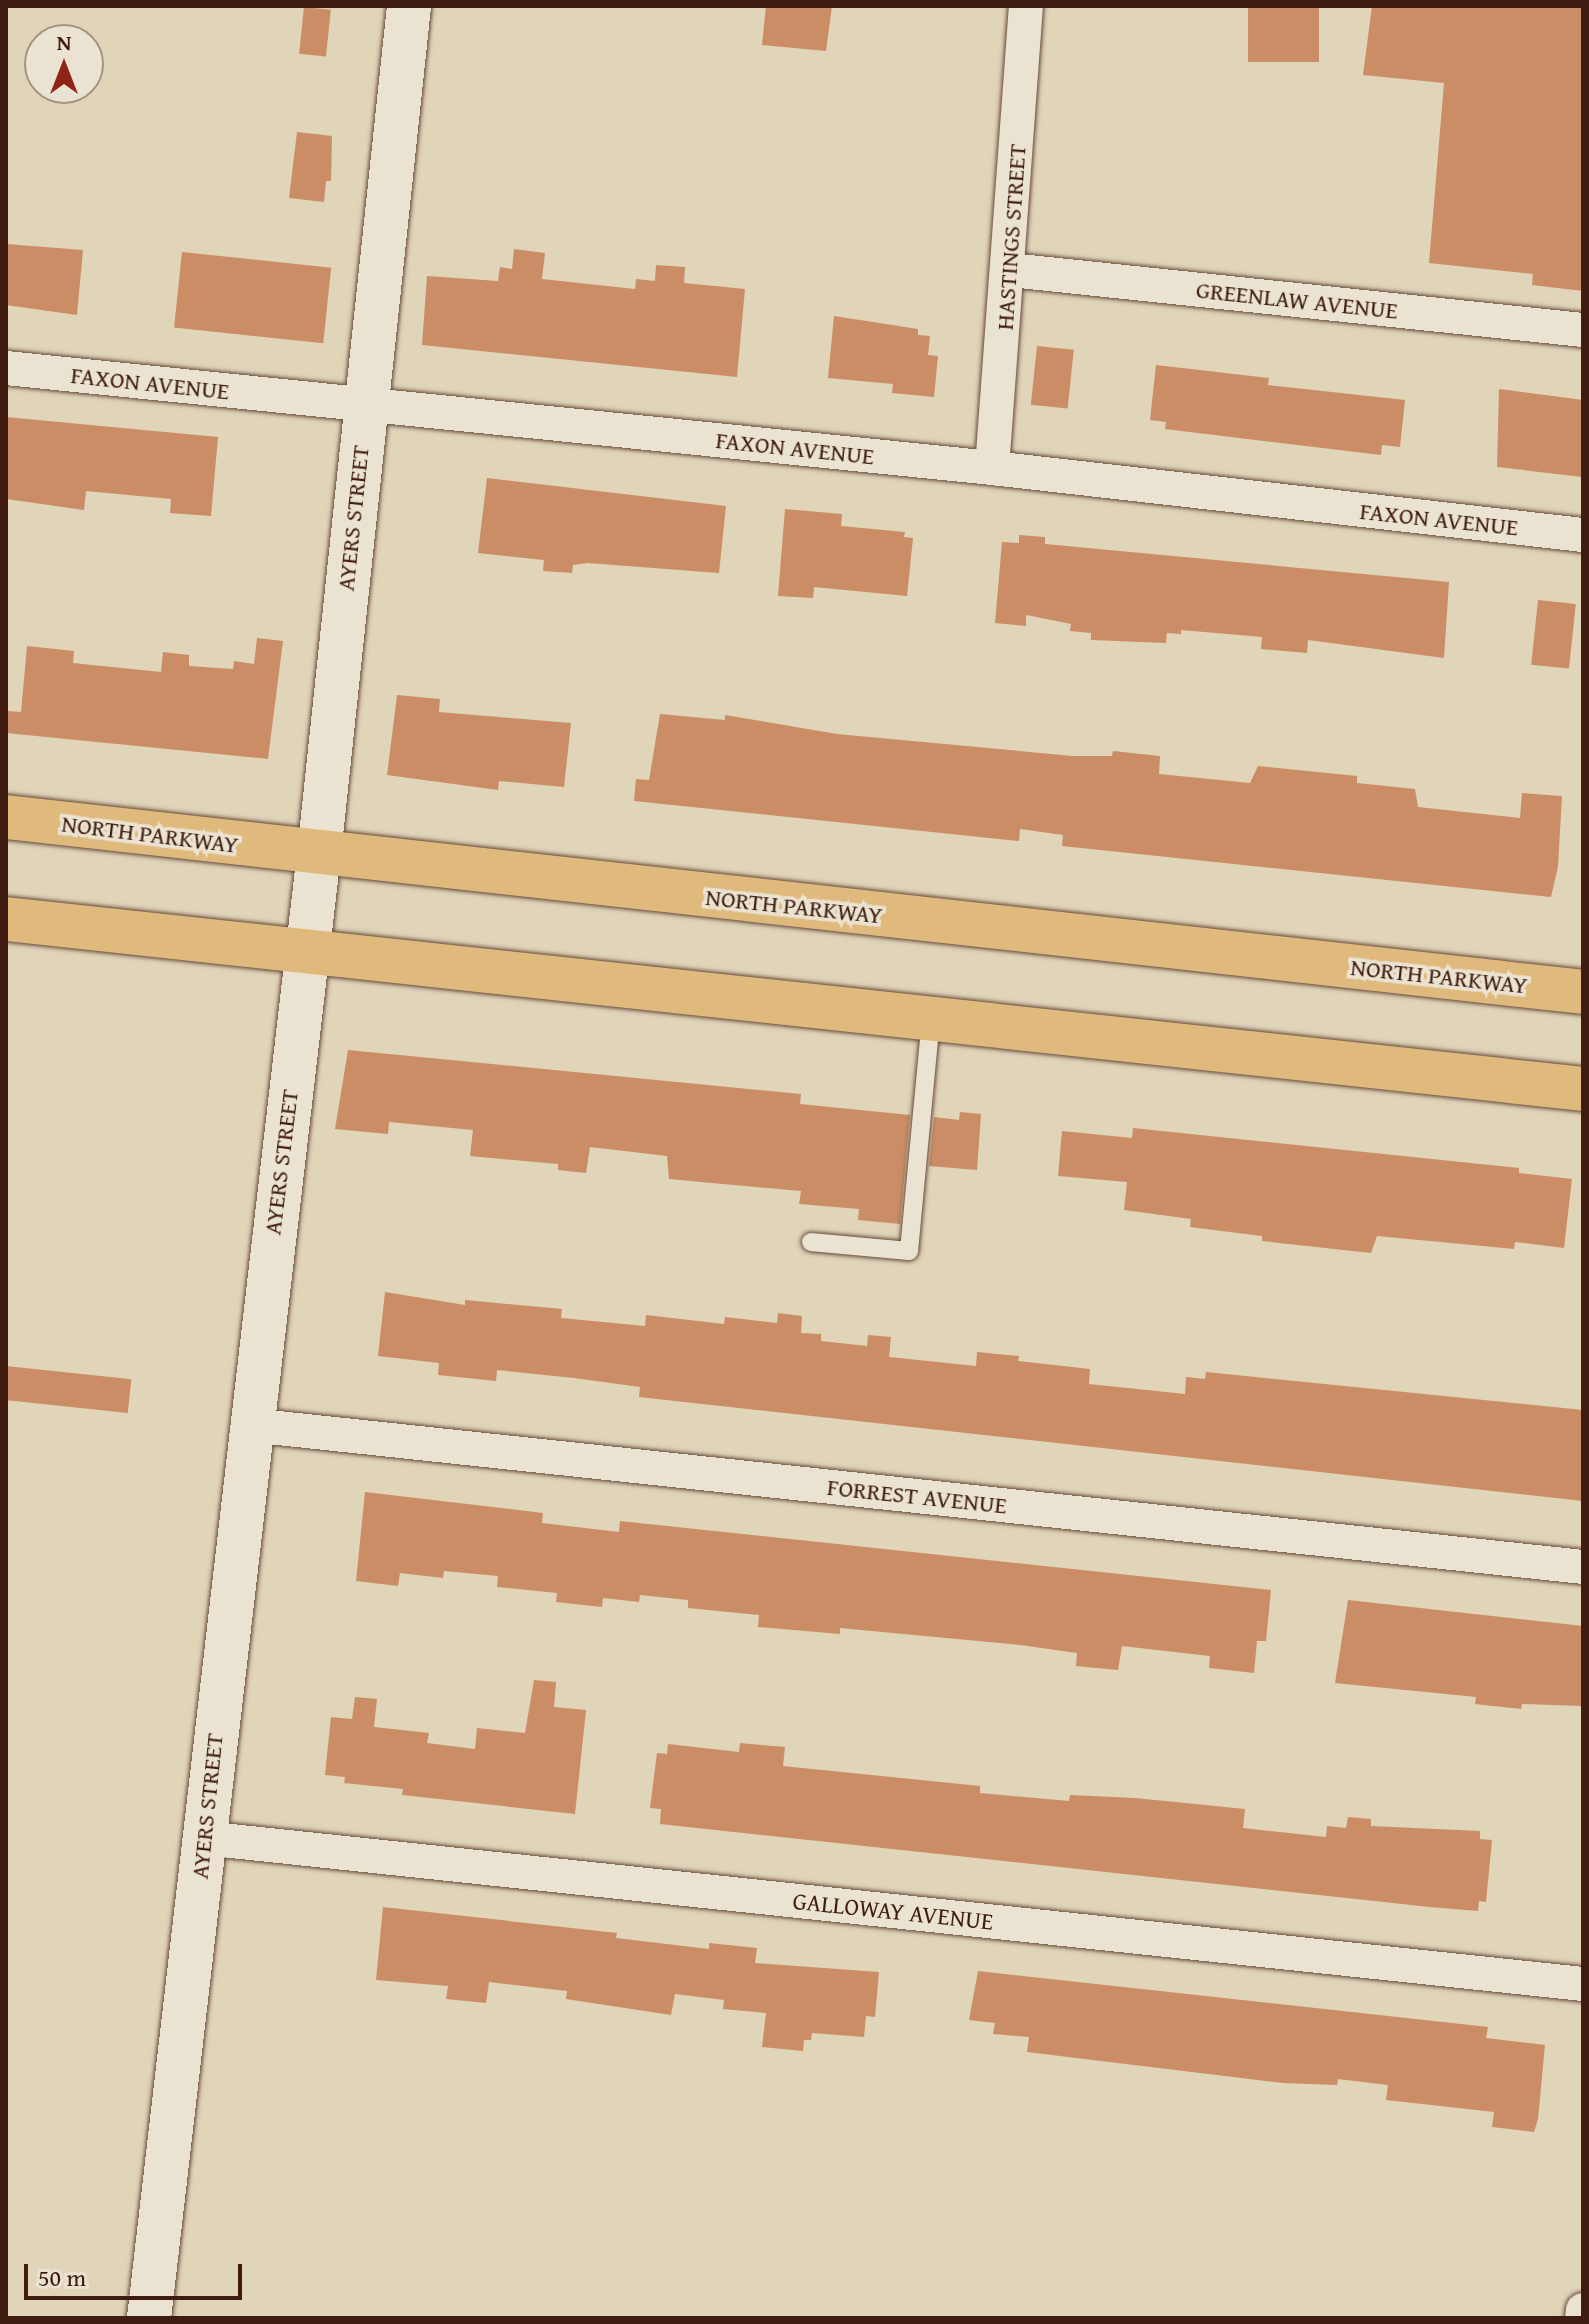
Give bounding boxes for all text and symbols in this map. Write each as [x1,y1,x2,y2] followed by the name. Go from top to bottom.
[24,24,104,104] north arrow
[57,26,71,58] text: N
[990,143,1032,331] street label: HASTINGS STREET
[1195,275,1399,325] street label: GREENLAW AVENUE
[69,360,231,406] street label: FAXON AVENUE
[714,425,876,471] street label: FAXON AVENUE
[331,444,375,592] street label: AYERS STREET
[1358,496,1520,542] street label: FAXON AVENUE
[60,809,240,859] street label: NORTH PARKWAY
[704,882,884,930] street label: NORTH PARKWAY
[1349,952,1529,1000] street label: NORTH PARKWAY
[258,1088,304,1236] street label: AYERS STREET
[826,1472,1008,1520] street label: FORREST AVENUE
[185,1732,229,1880] street label: AYERS STREET
[791,1886,995,1936] street label: GALLOWAY AVENUE
[28,2248,246,2298] scale bar
[38,2260,86,2295] text: 50 m

